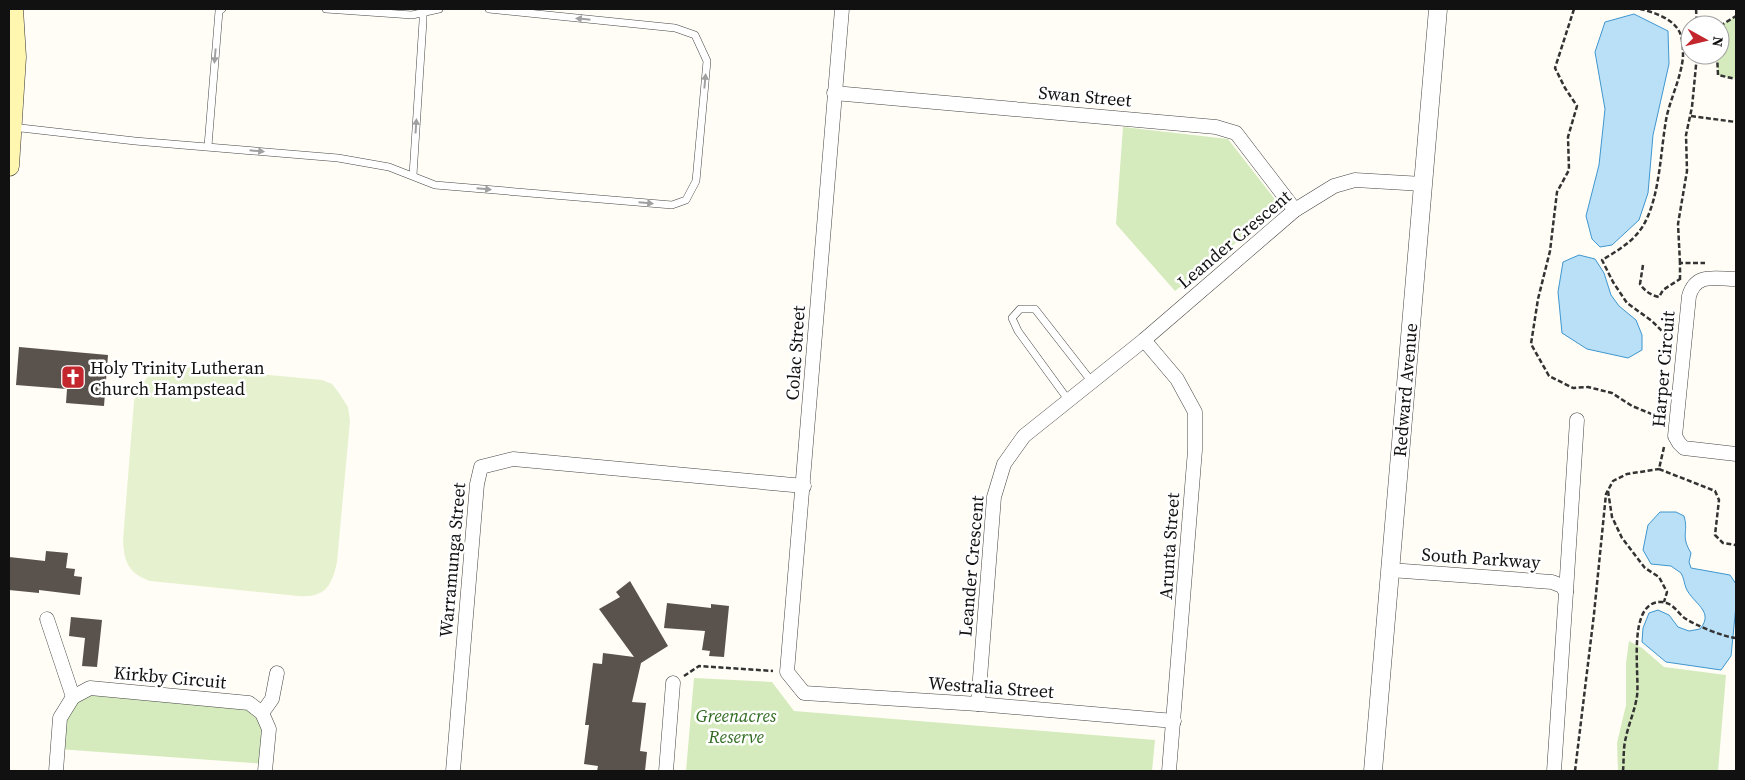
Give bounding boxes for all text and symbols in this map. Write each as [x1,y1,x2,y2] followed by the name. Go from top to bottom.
[574,15,590,23] one-way arrow
[1680,15,1730,65] north arrow
[1707,35,1728,48] text: N
[211,48,219,64] one-way arrow
[701,73,709,89] one-way arrow
[1038,79,1133,113] street label: Swan Street
[412,118,420,134] one-way arrow
[249,147,265,155] one-way arrow
[1172,184,1296,294] street label: Leander Crescent
[476,185,492,193] one-way arrow
[638,199,654,207] one-way arrow
[779,305,811,401] street label: Colac Street
[1645,310,1681,428] street label: Harper Circuit
[1387,322,1423,458] street label: Redward Avenue
[90,355,265,401] place label: Holy Trinity Lutheran Church Hampstead
[60,364,86,390] church icon: Holy Trinity Lutheran Church Hampstead
[433,481,471,639] street label: Warramunga Street
[1153,492,1185,600] street label: Arunta Street
[952,494,990,637] street label: Leander Crescent
[1421,541,1542,575] street label: South Parkway
[113,660,227,694] street label: Kirkby Circuit
[927,670,1055,704] street label: Westralia Street
[696,703,777,749] park label: Greenacres Reserve

